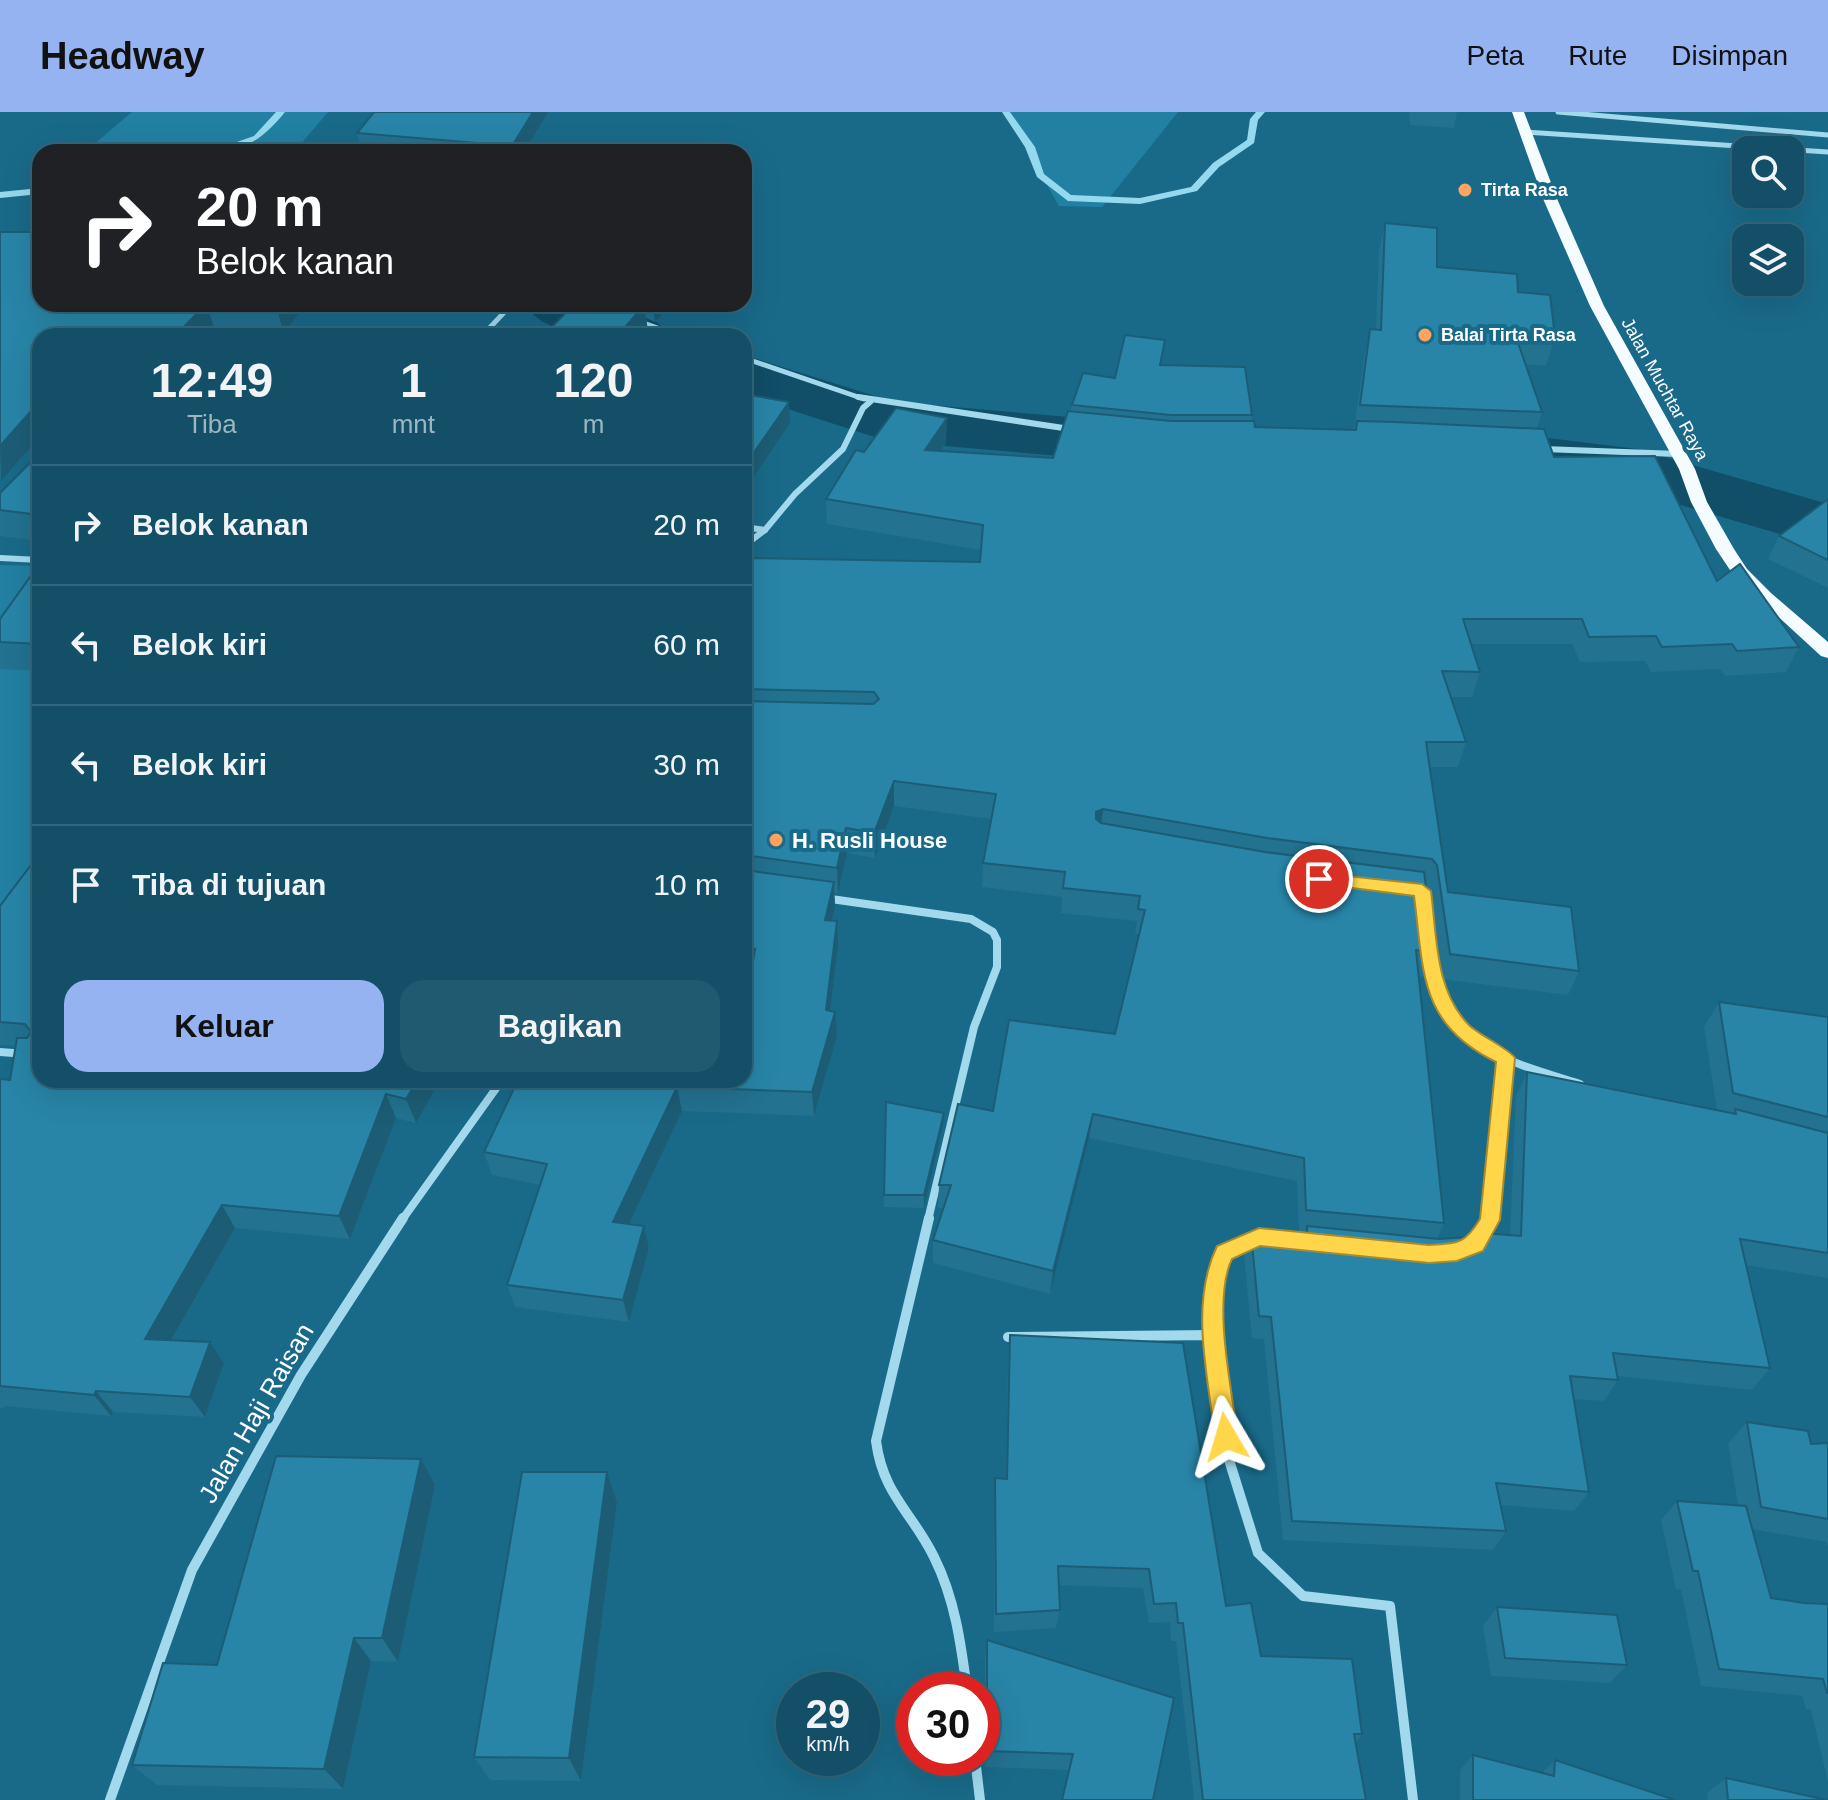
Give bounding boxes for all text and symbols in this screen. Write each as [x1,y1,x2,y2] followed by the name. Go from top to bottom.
[40,35,205,77] text: Headway
[1467,40,1524,71] text: Peta
[1568,40,1627,71] text: Rute
[1671,40,1788,71] text: Disimpan
[1732,136,1804,296] map controls
[1732,136,1804,208] button: search
[196,175,324,238] text: 20 m
[64,176,168,280] icon: right
[1481,180,1569,200] place label: Tirta Rasa
[1456,181,1474,199] marker: Tirta Rasa
[1732,224,1804,296] button: layers
[196,241,394,282] text: Belok kanan
[1617,314,1713,465] street label: Jalan Muchtar Raya
[1441,325,1577,345] place label: Balai Tirta Rasa
[1416,326,1434,344] marker: Balai Tirta Rasa
[150,354,273,407] text: 12:49
[400,354,427,407] text: 1
[553,354,634,407] text: 120
[187,409,237,439] text: Tiba
[392,409,435,439] text: mnt
[583,409,604,439] text: m
[64,503,108,547] icon: right
[132,508,309,541] text: Belok kanan
[653,508,720,541] text: 20 m
[64,623,108,667] icon: left
[132,628,267,661] text: Belok kiri
[653,628,720,661] text: 60 m
[64,743,108,787] icon: left
[132,748,267,781] text: Belok kiri
[653,748,720,781] text: 30 m
[792,828,947,853] place label: H. Rusli House
[767,831,785,849] marker: H. Rusli House
[1285,845,1353,913] pin
[1297,857,1341,901] icon: arrive
[64,863,108,907] icon: arrive
[132,868,326,901] text: Tiba di tujuan
[653,868,720,901] text: 10 m
[64,980,384,1072] button: Keluar
[400,980,720,1072] button: Bagikan
[192,1318,320,1508] street label: Jalan Haji Raisan
[1184,1395,1268,1479] position arrow
[896,1672,1000,1776] speed limit sign: 30
[806,1692,850,1736] text: 29
[806,1733,850,1755] text: km/h

